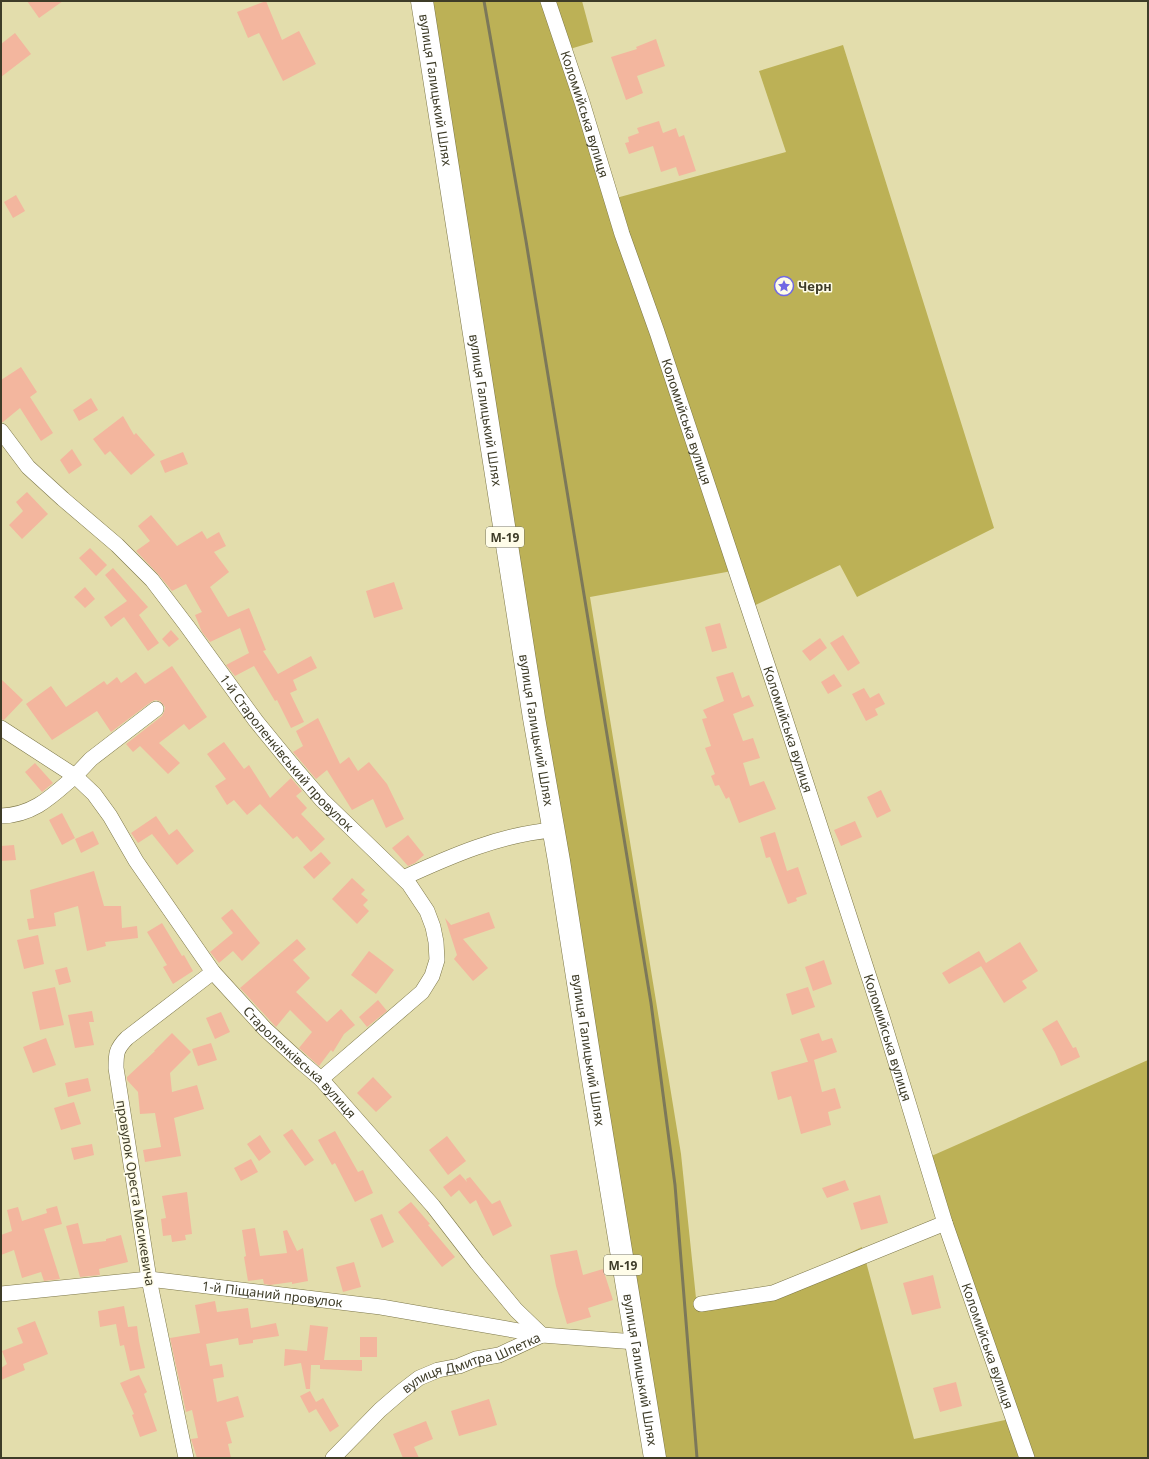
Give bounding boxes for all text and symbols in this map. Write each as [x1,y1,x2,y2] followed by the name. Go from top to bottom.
[415,13,457,168] street label: вулиця Галицький Шлях
[556,48,613,180] street label: Коломийська вулиця
[773,275,795,297] place icon: Черн
[798,277,832,295] place label: Черн
[465,333,507,488] street label: вулиця Галицький Шлях
[657,356,716,487] street label: Коломийська вулиця
[486,527,524,547] road number: М-19
[515,653,558,808] street label: вулиця Галицький Шлях
[759,664,817,795] street label: Коломийська вулиця
[216,670,358,835] street label: 1-й Староленківський провулок
[860,972,916,1103] street label: Коломийська вулиця
[568,973,610,1127] street label: вулиця Галицький Шлях
[239,1002,361,1122] street label: Староленківська вулиця
[112,1099,160,1287] street label: провулок Ореста Масикевича
[604,1255,642,1275] road number: М-19
[201,1276,344,1311] street label: 1-й Піщаний провулок
[958,1280,1018,1411] street label: Коломийська вулиця
[619,1292,662,1447] street label: вулиця Галицький Шлях
[398,1328,543,1397] street label: вулиця Дмитра Шпетка

